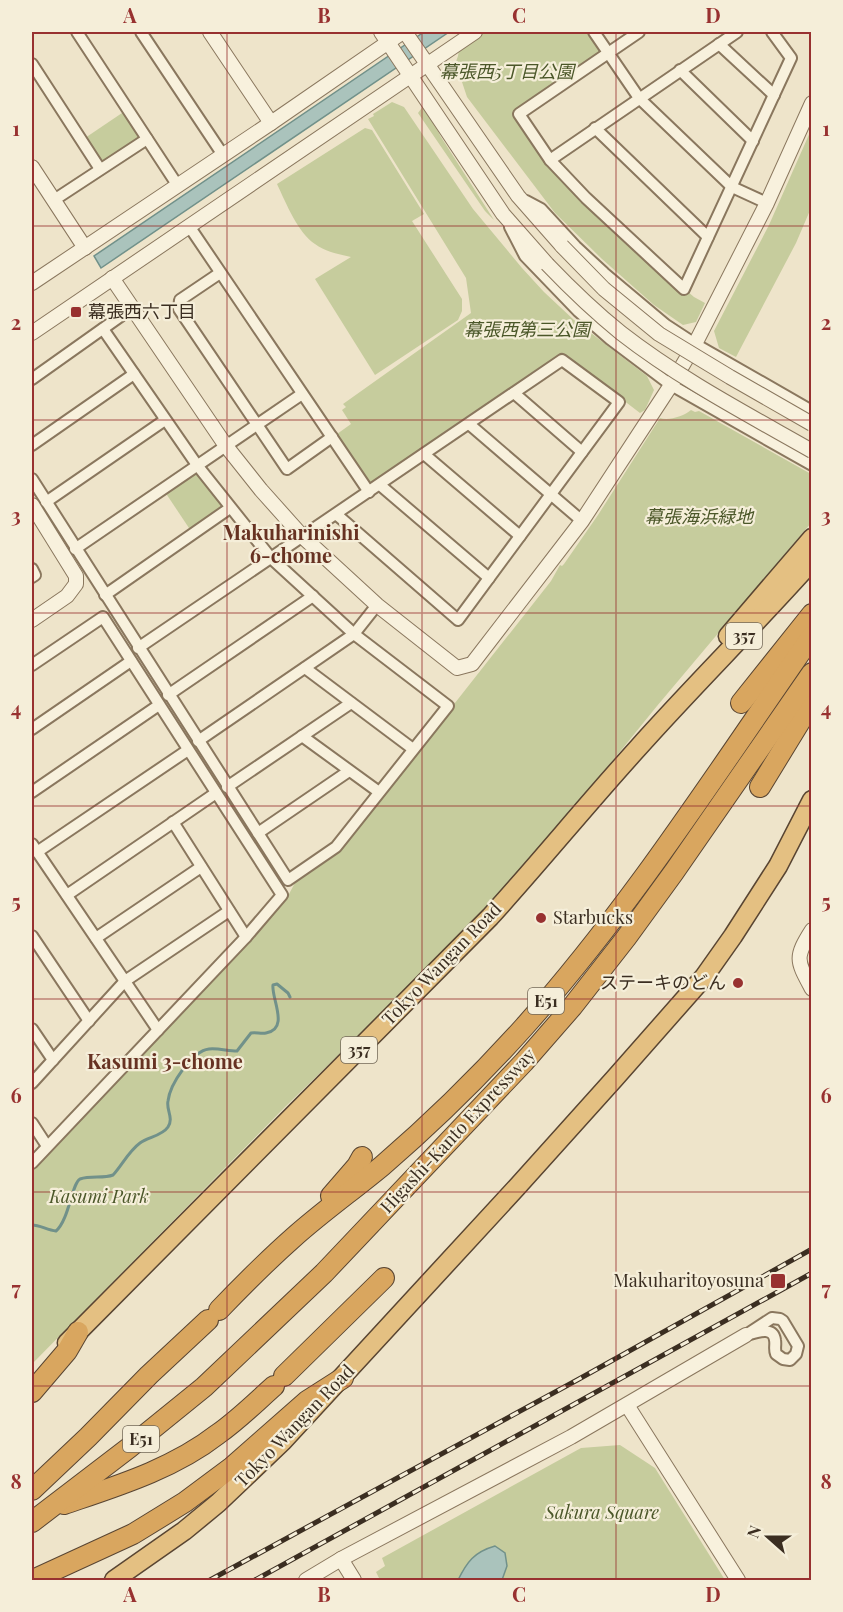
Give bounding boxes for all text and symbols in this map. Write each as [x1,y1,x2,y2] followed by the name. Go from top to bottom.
[122,1,137,28] text: A
[317,1,331,28] text: B
[512,1,526,28] text: C
[705,1,721,28] text: D
[440,59,577,83] park label: 幕張西5丁目公園
[12,114,20,141] text: 1
[822,114,830,141] text: 1
[88,299,196,323] place label: 幕張西六丁目
[69,305,83,319] marker: 幕張西六丁目
[11,308,21,335] text: 2
[821,308,831,335] text: 2
[464,317,593,341] park label: 幕張西第三公園
[11,501,21,528] text: 3
[821,501,831,528] text: 3
[645,504,755,528] park label: 幕張海浜緑地
[222,518,360,568] district label: Makuharinishi 6-chome
[726,623,762,649] road number: 357
[11,694,21,721] text: 4
[821,694,831,721] text: 4
[11,887,21,914] text: 5
[821,887,831,914] text: 5
[376,896,507,1030] street label: Tokyo Wangan Road
[553,905,633,929] place label: Starbucks
[534,911,548,925] marker: Starbucks
[600,970,726,994] place label: ステーキのどん
[731,976,745,990] marker: ステーキのどん
[528,988,564,1014] road number: E51
[341,1037,377,1063] road number: 357
[374,1043,540,1218] street label: Higashi-Kanto Expressway
[87,1047,243,1074] district label: Kasumi 3-chome
[10,1081,22,1108] text: 6
[820,1081,832,1108] text: 6
[48,1184,149,1208] park label: Kasumi Park
[613,1268,764,1292] place label: Makuharitoyosuna
[769,1272,787,1290] marker: Makuharitoyosuna
[11,1274,21,1301] text: 7
[821,1274,831,1301] text: 7
[229,1358,360,1492] street label: Tokyo Wangan Road
[123,1426,159,1452] road number: E51
[10,1467,22,1494] text: 8
[820,1467,832,1494] text: 8
[544,1500,659,1524] park label: Sakura Square
[738,1507,798,1567] north arrow
[742,1522,766,1541] text: N
[122,1580,137,1607] text: A
[317,1580,331,1607] text: B
[512,1580,526,1607] text: C
[705,1580,721,1607] text: D

